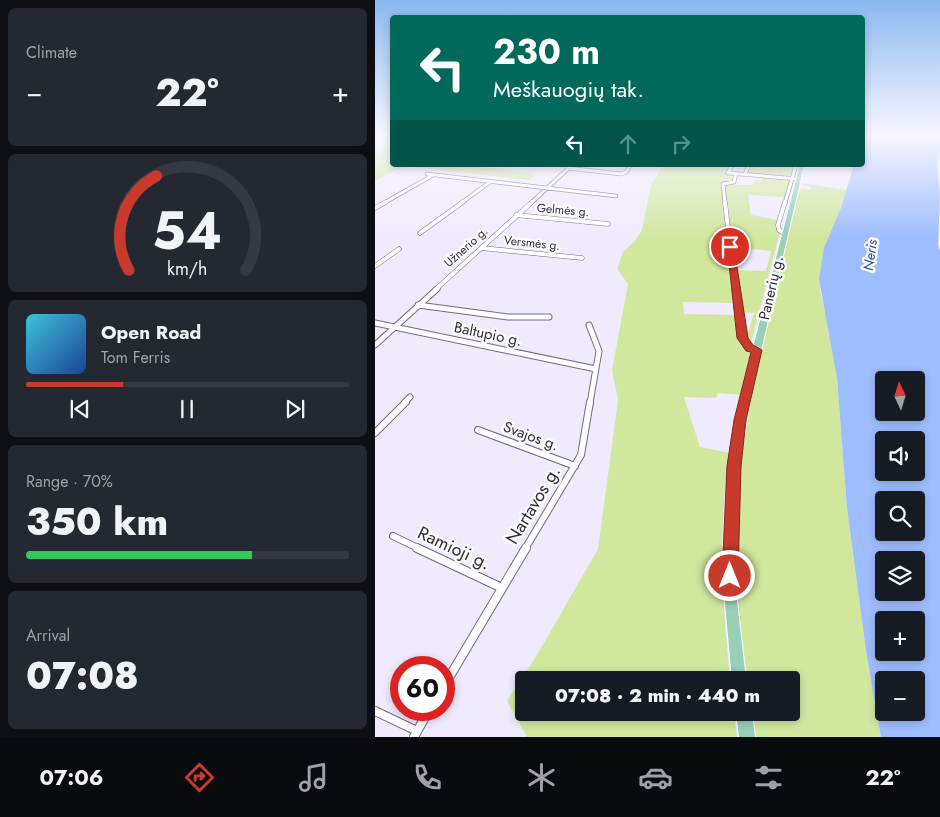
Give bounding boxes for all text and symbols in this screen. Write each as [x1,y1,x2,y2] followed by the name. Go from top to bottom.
[493,27,600,77] text: 230 m
[410,35,475,100] icon: left
[26,41,77,64] text: Climate
[155,65,219,120] text: 22°
[26,72,43,113] text: −
[332,72,349,113] text: +
[493,73,644,105] text: Meškauogių tak.
[561,130,589,158] icon: left
[614,130,642,158] icon: ahead
[667,130,695,158] icon: right
[153,193,222,269] text: 54
[536,199,590,221] street label: Gelmės g.
[440,222,492,272] street label: Užnerio g.
[709,226,751,268] pin
[503,231,561,255] street label: Versmės g.
[716,233,744,261] icon: arrive
[858,238,882,272] water label: Neris
[753,254,789,322] street label: Panerių g.
[167,256,208,282] text: km/h
[452,316,524,352] street label: Baltupio g.
[101,319,201,346] text: Open Road
[101,346,170,369] text: Tom Ferris
[875,371,925,421] north arrow
[875,371,925,721] map controls
[66,395,94,423] icon: previous
[173,395,201,423] icon: pause
[281,395,309,423] icon: next
[500,416,562,456] street label: Svajos g.
[875,431,925,481] button: sound
[499,461,567,549] street label: Nartavos g.
[26,470,113,493] text: Range · 70%
[875,491,925,541] button: search
[26,494,168,549] text: 350 km
[413,520,495,576] street label: Ramioji g.
[703,549,755,601] position arrow
[875,551,925,601] button: layers
[875,611,925,661] button: +
[26,624,70,647] text: Arrival
[26,648,139,703] text: 07:08
[390,656,455,721] speed limit sign: 60
[875,671,925,721] button: −
[555,682,760,709] text: 07:08 · 2 min · 440 m
[182,760,217,795] icon: directions
[296,760,331,795] icon: music
[410,760,445,795] icon: phone
[524,760,559,795] icon: climate
[638,760,673,795] icon: car
[751,760,786,795] icon: filters
[39,761,104,793] text: 07:06
[865,761,901,793] text: 22°

